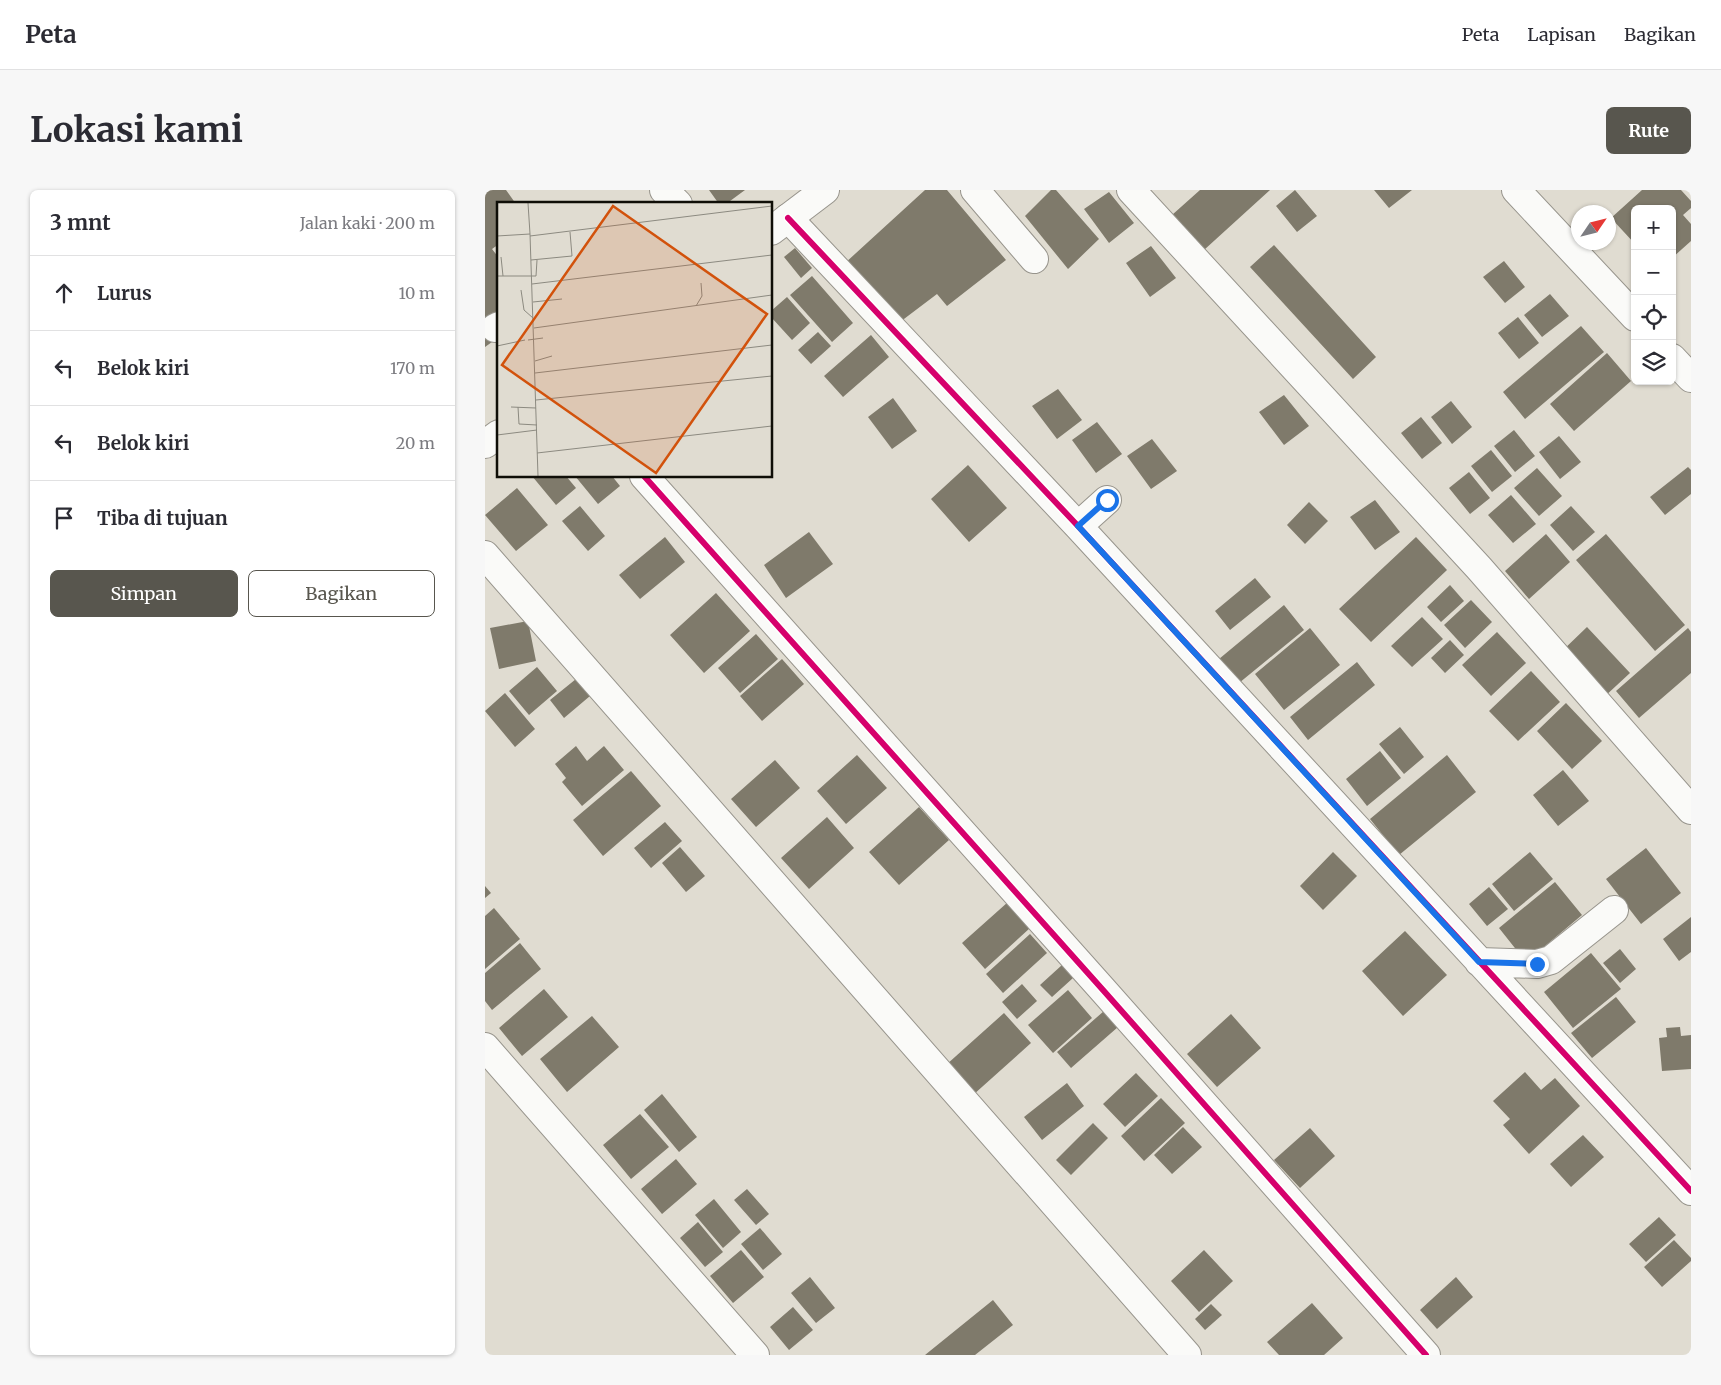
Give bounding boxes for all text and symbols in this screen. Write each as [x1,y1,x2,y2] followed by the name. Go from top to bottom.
[25,19,77,50] text: Peta
[1462,23,1499,46] text: Peta
[1527,23,1596,46] text: Lapisan
[1624,23,1696,46] text: Bagikan
[1606,107,1691,154] button: Rute
[30,108,243,152] text: Lokasi kami
[497,202,773,478] inset map
[1571,205,1616,250] north arrow
[1631,205,1676,385] map controls
[1631,205,1676,250] button: +
[50,209,111,236] text: 3 mnt
[300,213,435,233] text: Jalan kaki · 200 m
[1631,250,1676,295] button: −
[50,279,78,307] icon: ahead
[97,281,152,305] text: Lurus
[398,283,435,303] text: 10 m
[1631,295,1676,340] button: locate
[1631,340,1676,385] button: layers
[50,354,78,382] icon: left
[97,356,189,380] text: Belok kiri
[390,358,435,378] text: 170 m
[50,429,78,457] icon: left
[97,431,189,455] text: Belok kiri
[396,433,435,453] text: 20 m
[1096,489,1119,512] route start
[50,504,78,532] icon: arrive
[97,506,228,530] text: Tiba di tujuan
[50,570,238,617] button: Simpan
[248,570,435,617] button: Bagikan
[1526,953,1549,976] route end

